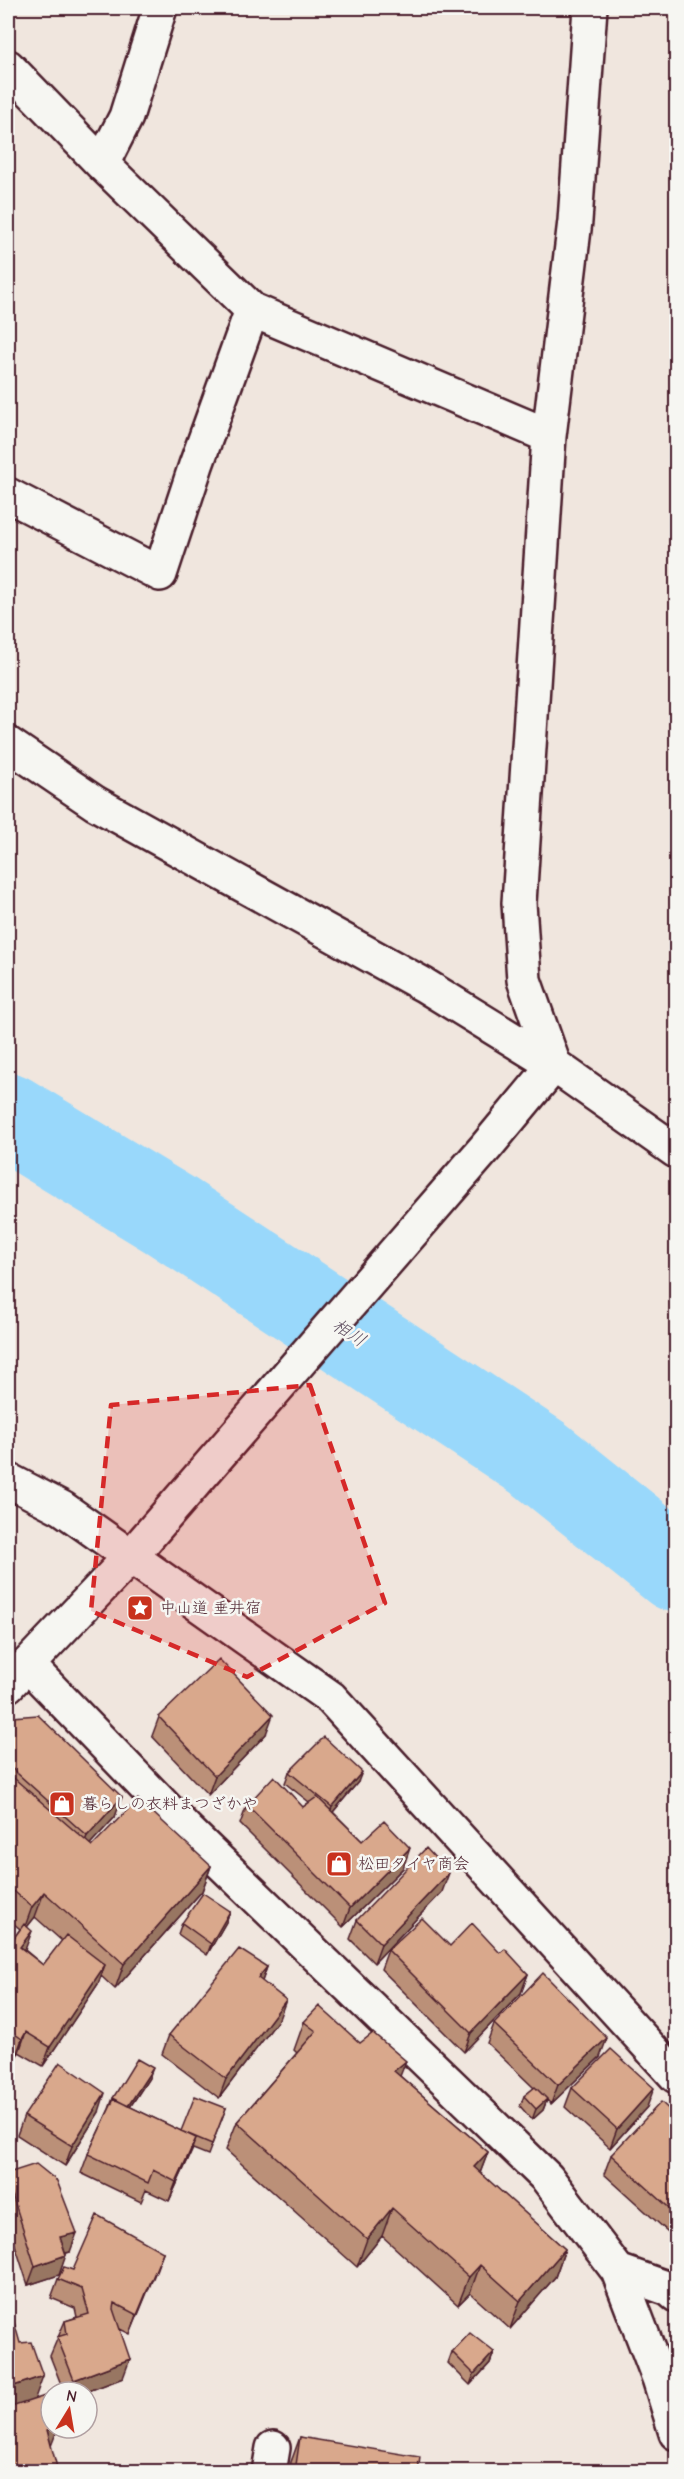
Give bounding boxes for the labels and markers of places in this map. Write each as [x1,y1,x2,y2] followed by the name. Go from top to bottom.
[125,1593,155,1623] place icon: 中山道 垂井宿
[160,1599,261,1617] place label: 中山道 垂井宿
[47,1789,77,1819] shop icon: 暮らしの衣料まつざかや
[82,1795,258,1813] place label: 暮らしの衣料まつざかや
[324,1849,354,1879] shop icon: 松田タイヤ商会
[358,1855,469,1873] place label: 松田タイヤ商会

